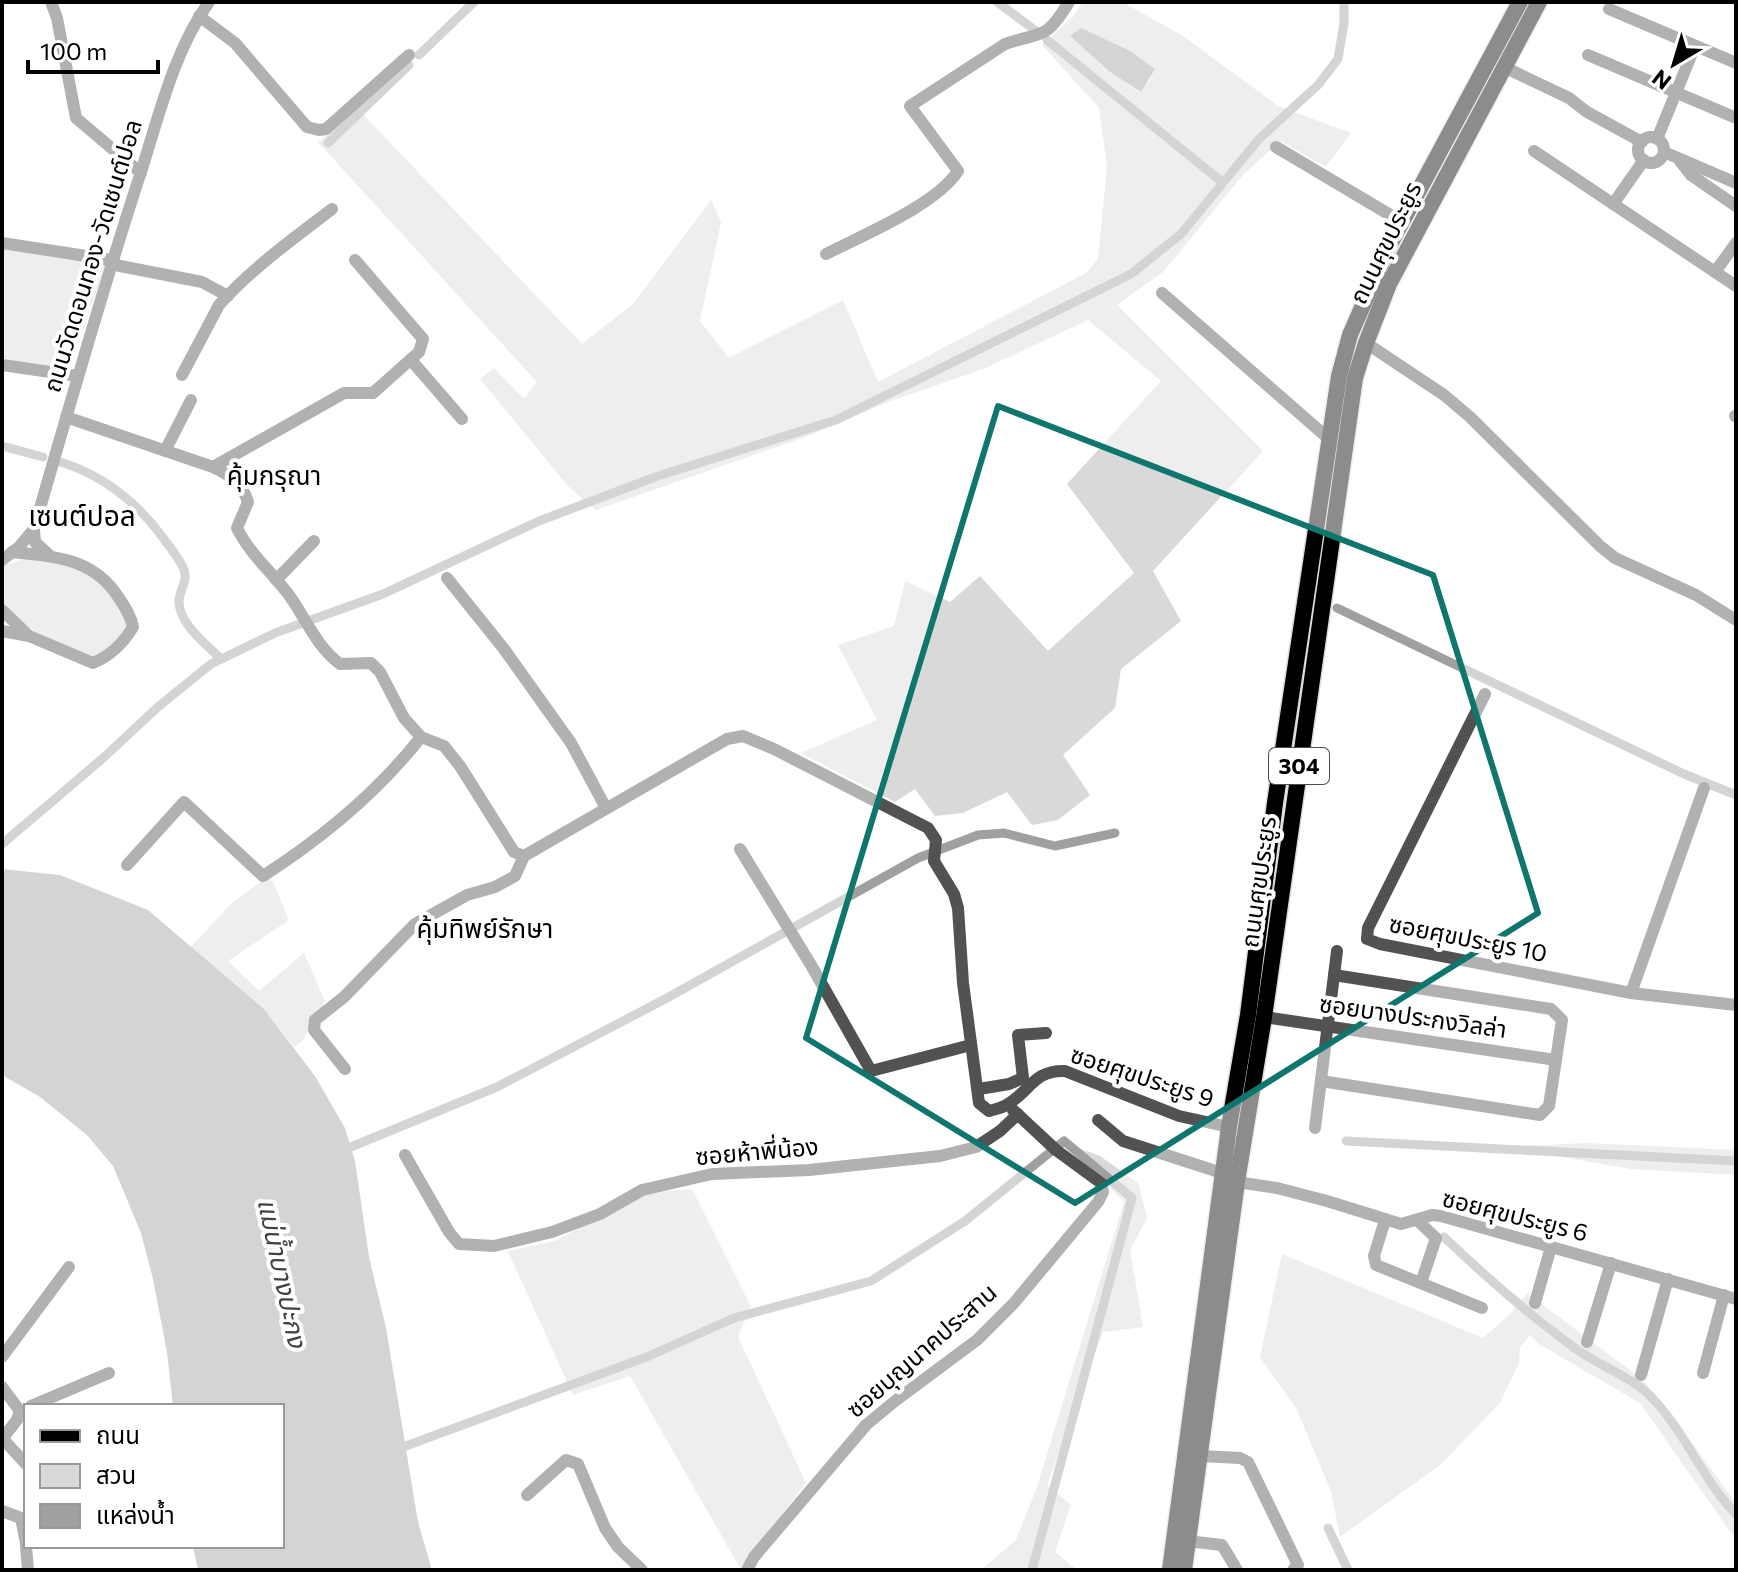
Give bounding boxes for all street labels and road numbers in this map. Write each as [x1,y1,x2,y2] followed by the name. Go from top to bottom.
[36,116,147,396] street label: ถนนวัดดอนทอง-วัดเซนต์ปอล
[1343,176,1429,309] street label: ถนนศุขประยูร
[1269,748,1329,784] road number: 304
[1234,814,1283,950] street label: ถนนศุขประยูร
[1386,908,1550,969] street label: ซอยศุขประยูร 10
[1318,988,1509,1043] street label: ซอยบางประกงวิลล่า
[1066,1039,1218,1114] street label: ซอยศุขประยูร 9
[694,1130,820,1170] street label: ซอยห้าพี่น้อง
[1439,1182,1591,1249] street label: ซอยศุขประยูร 6
[840,1277,1003,1424] street label: ซอยบุญนาคประสาน

